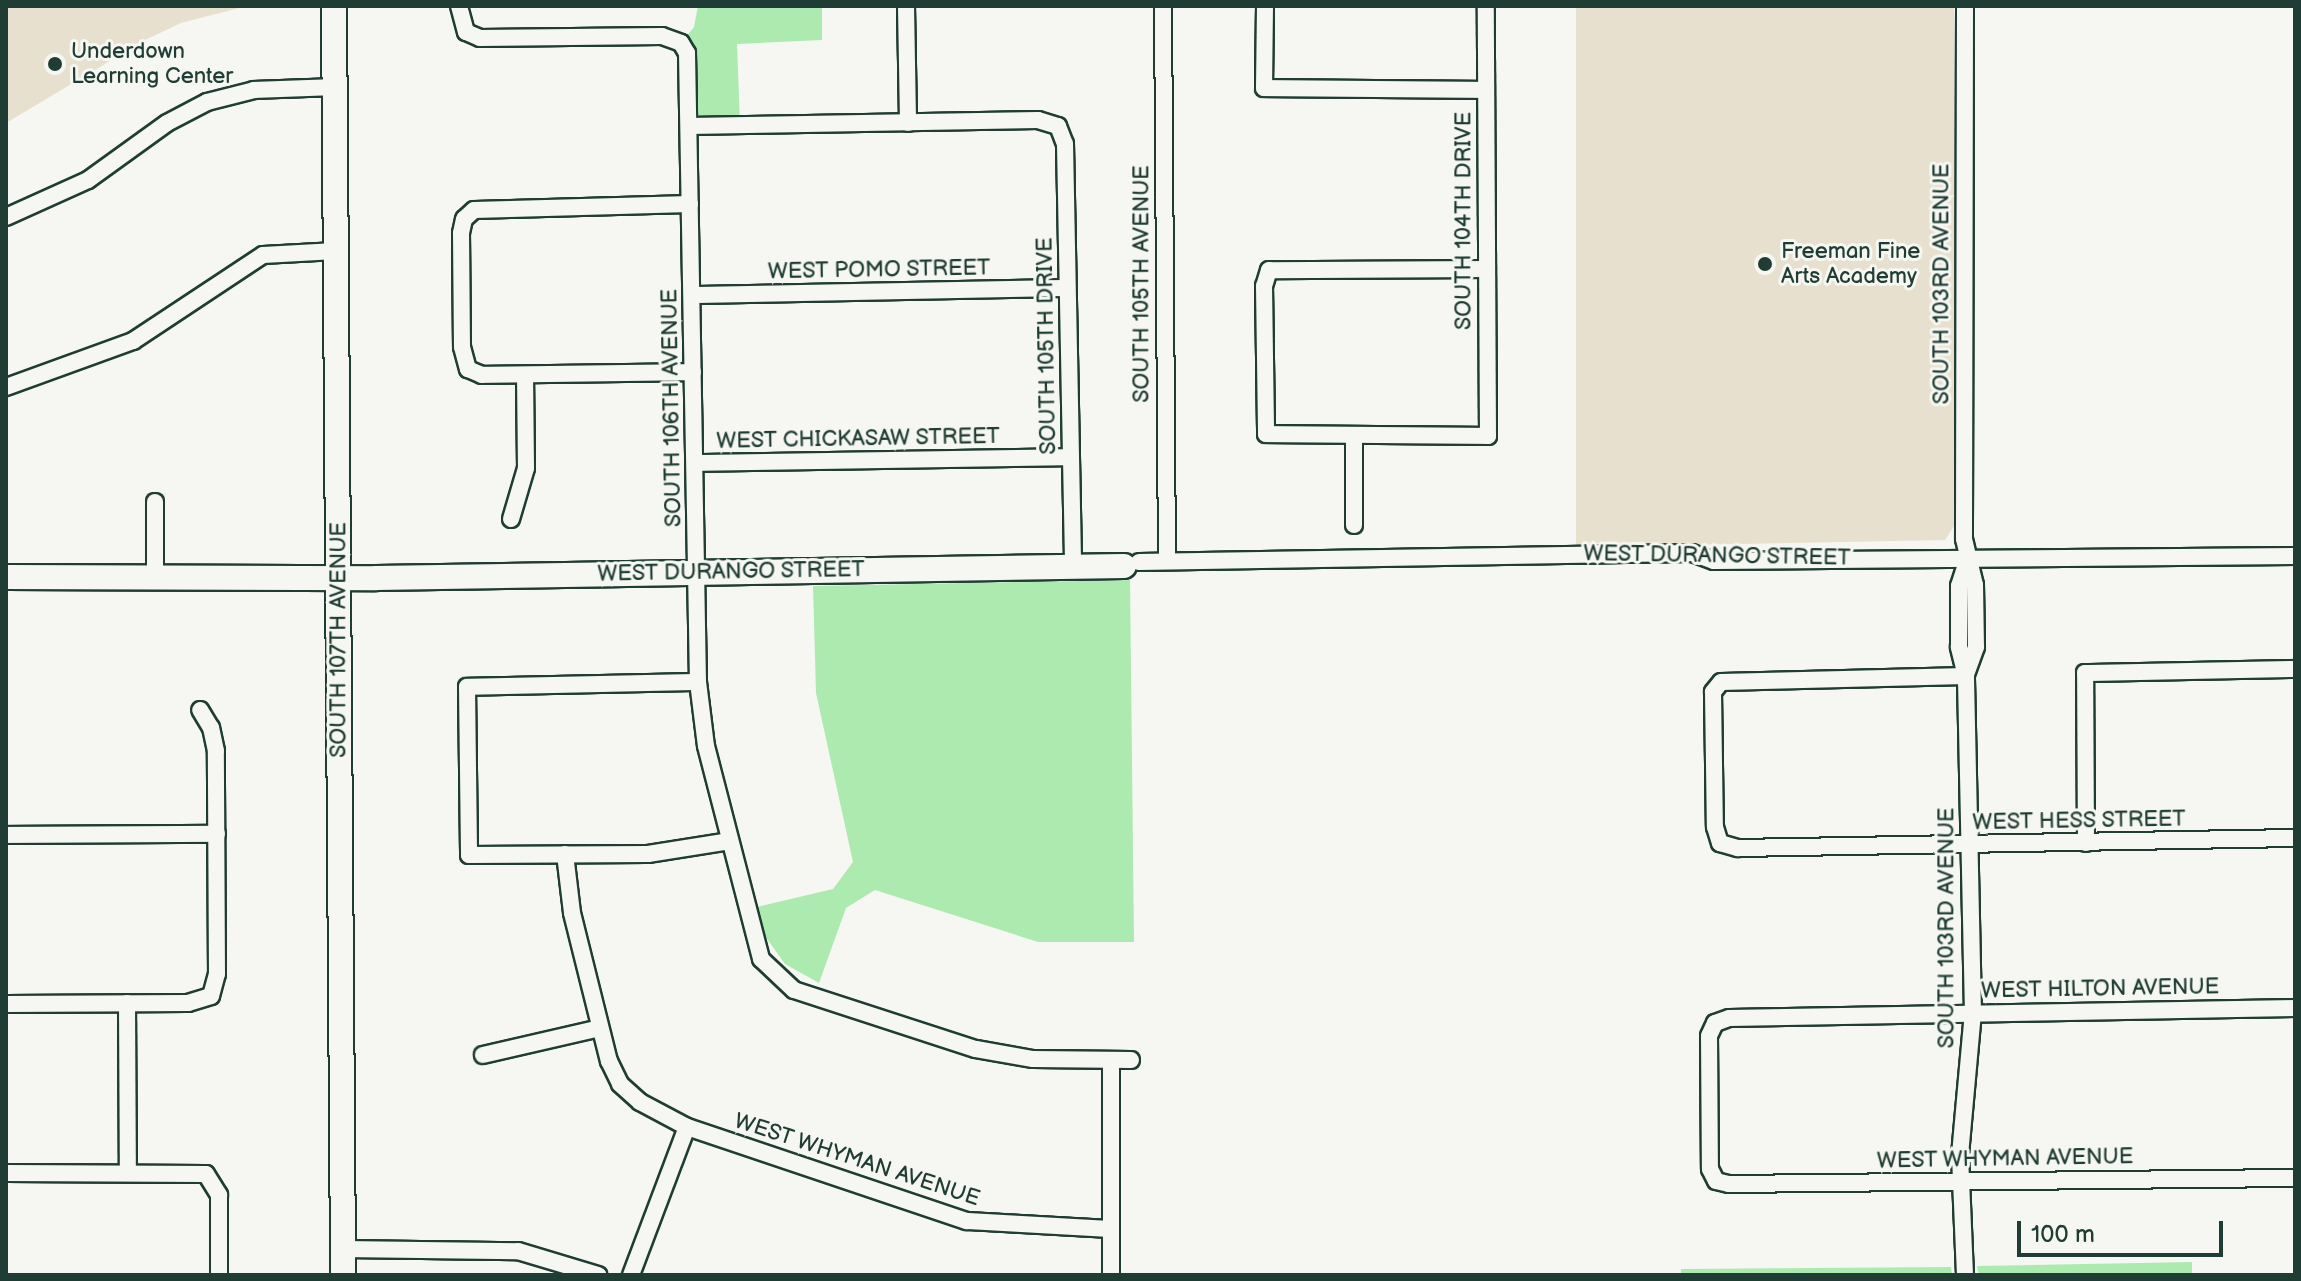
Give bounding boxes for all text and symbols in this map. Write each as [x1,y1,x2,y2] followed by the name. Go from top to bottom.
[71,38,233,90] place label: Underdown Learning Center
[46,55,64,73] marker: Underdown Learning Center
[1451,112,1477,330] street label: SOUTH 104TH DRIVE
[1929,164,1955,404] street label: SOUTH 103RD AVENUE
[1129,165,1155,403] street label: SOUTH 105TH AVENUE
[1032,237,1062,455] street label: SOUTH 105TH DRIVE
[1781,238,1920,290] place label: Freeman Fine Arts Academy
[767,255,991,285] street label: WEST POMO STREET
[1756,255,1774,273] marker: Freeman Fine Arts Academy
[657,289,687,527] street label: SOUTH 106TH AVENUE
[716,423,1000,455] street label: WEST CHICKASAW STREET
[326,522,352,758] street label: SOUTH 107TH AVENUE
[1583,540,1851,572] street label: WEST DURANGO STREET
[597,556,865,588] street label: WEST DURANGO STREET
[1972,806,2186,836] street label: WEST HESS STREET
[1934,808,1960,1048] street label: SOUTH 103RD AVENUE
[1981,974,2219,1004] street label: WEST HILTON AVENUE
[731,1108,983,1212] street label: WEST WHYMAN AVENUE
[1876,1144,2134,1174] street label: WEST WHYMAN AVENUE
[2021,1205,2227,1255] scale bar
[2031,1220,2095,1249] text: 100 m

